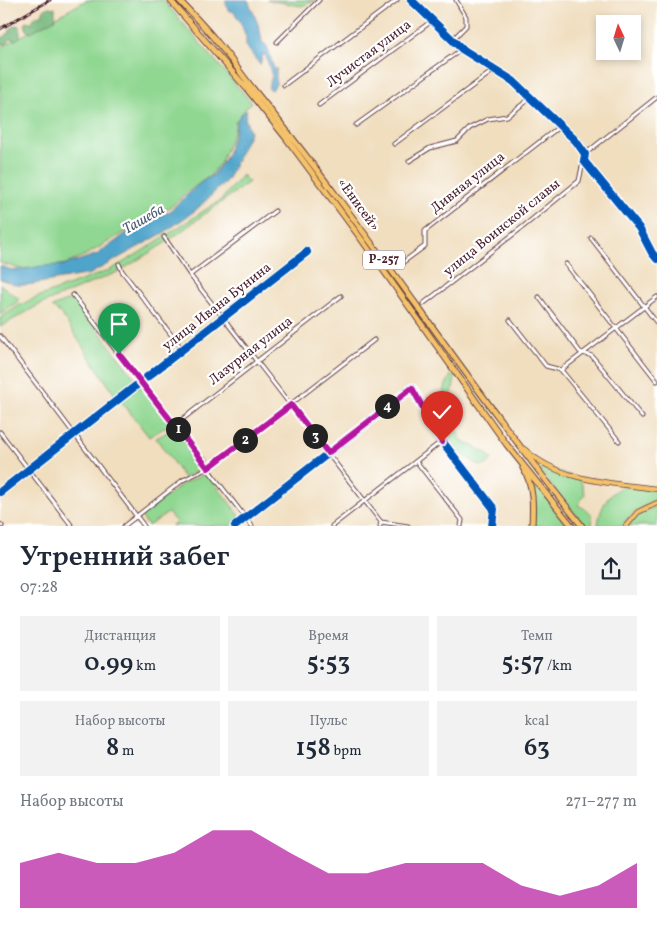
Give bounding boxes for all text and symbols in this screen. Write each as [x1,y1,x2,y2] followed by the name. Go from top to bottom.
[596,15,641,60] north arrow
[596,15,641,60] map controls
[323,16,415,92] street label: Лучистая улица
[427,148,509,218] street label: Дивная улица
[332,175,384,235] street label: «Енисей»
[440,175,564,281] street label: улица Воинской славы
[119,200,169,240] water label: Ташеба
[363,250,405,270] road number: Р-257
[159,258,275,356] street label: улица Ивана Бунина
[98,303,140,354] pin
[105,310,133,338] icon: arrive
[205,312,297,390] street label: Лазурная улица
[421,391,463,442] pin
[374,394,400,418] pin: 4
[383,397,392,416] text: 4
[428,398,456,426] icon: check
[166,416,190,442] pin: 1
[176,420,181,439] text: 1
[302,424,328,448] pin: 3
[312,427,319,446] text: 3
[232,428,258,452] pin: 2
[242,431,249,450] text: 2
[20,538,229,577] text: Утренний забег
[585,543,637,595] button: share
[20,577,58,599] text: 07:28
[84,627,156,646] text: Дистанция
[308,627,349,646] text: Время
[521,627,553,646] text: Темп
[84,646,133,681] text: 0.99
[307,646,350,681] text: 5:53
[502,646,544,681] text: 5:57
[133,657,156,676] text: km
[544,657,572,676] text: /km
[75,712,166,731] text: Набор высоты
[310,712,347,731] text: Пульс
[524,712,549,731] text: kcal
[106,731,119,766] text: 8
[295,731,331,766] text: 158
[524,731,550,766] text: 63
[119,742,134,761] text: m
[331,742,362,761] text: bpm
[20,791,124,813] text: Набор высоты
[565,791,637,813] text: 271–277 m

